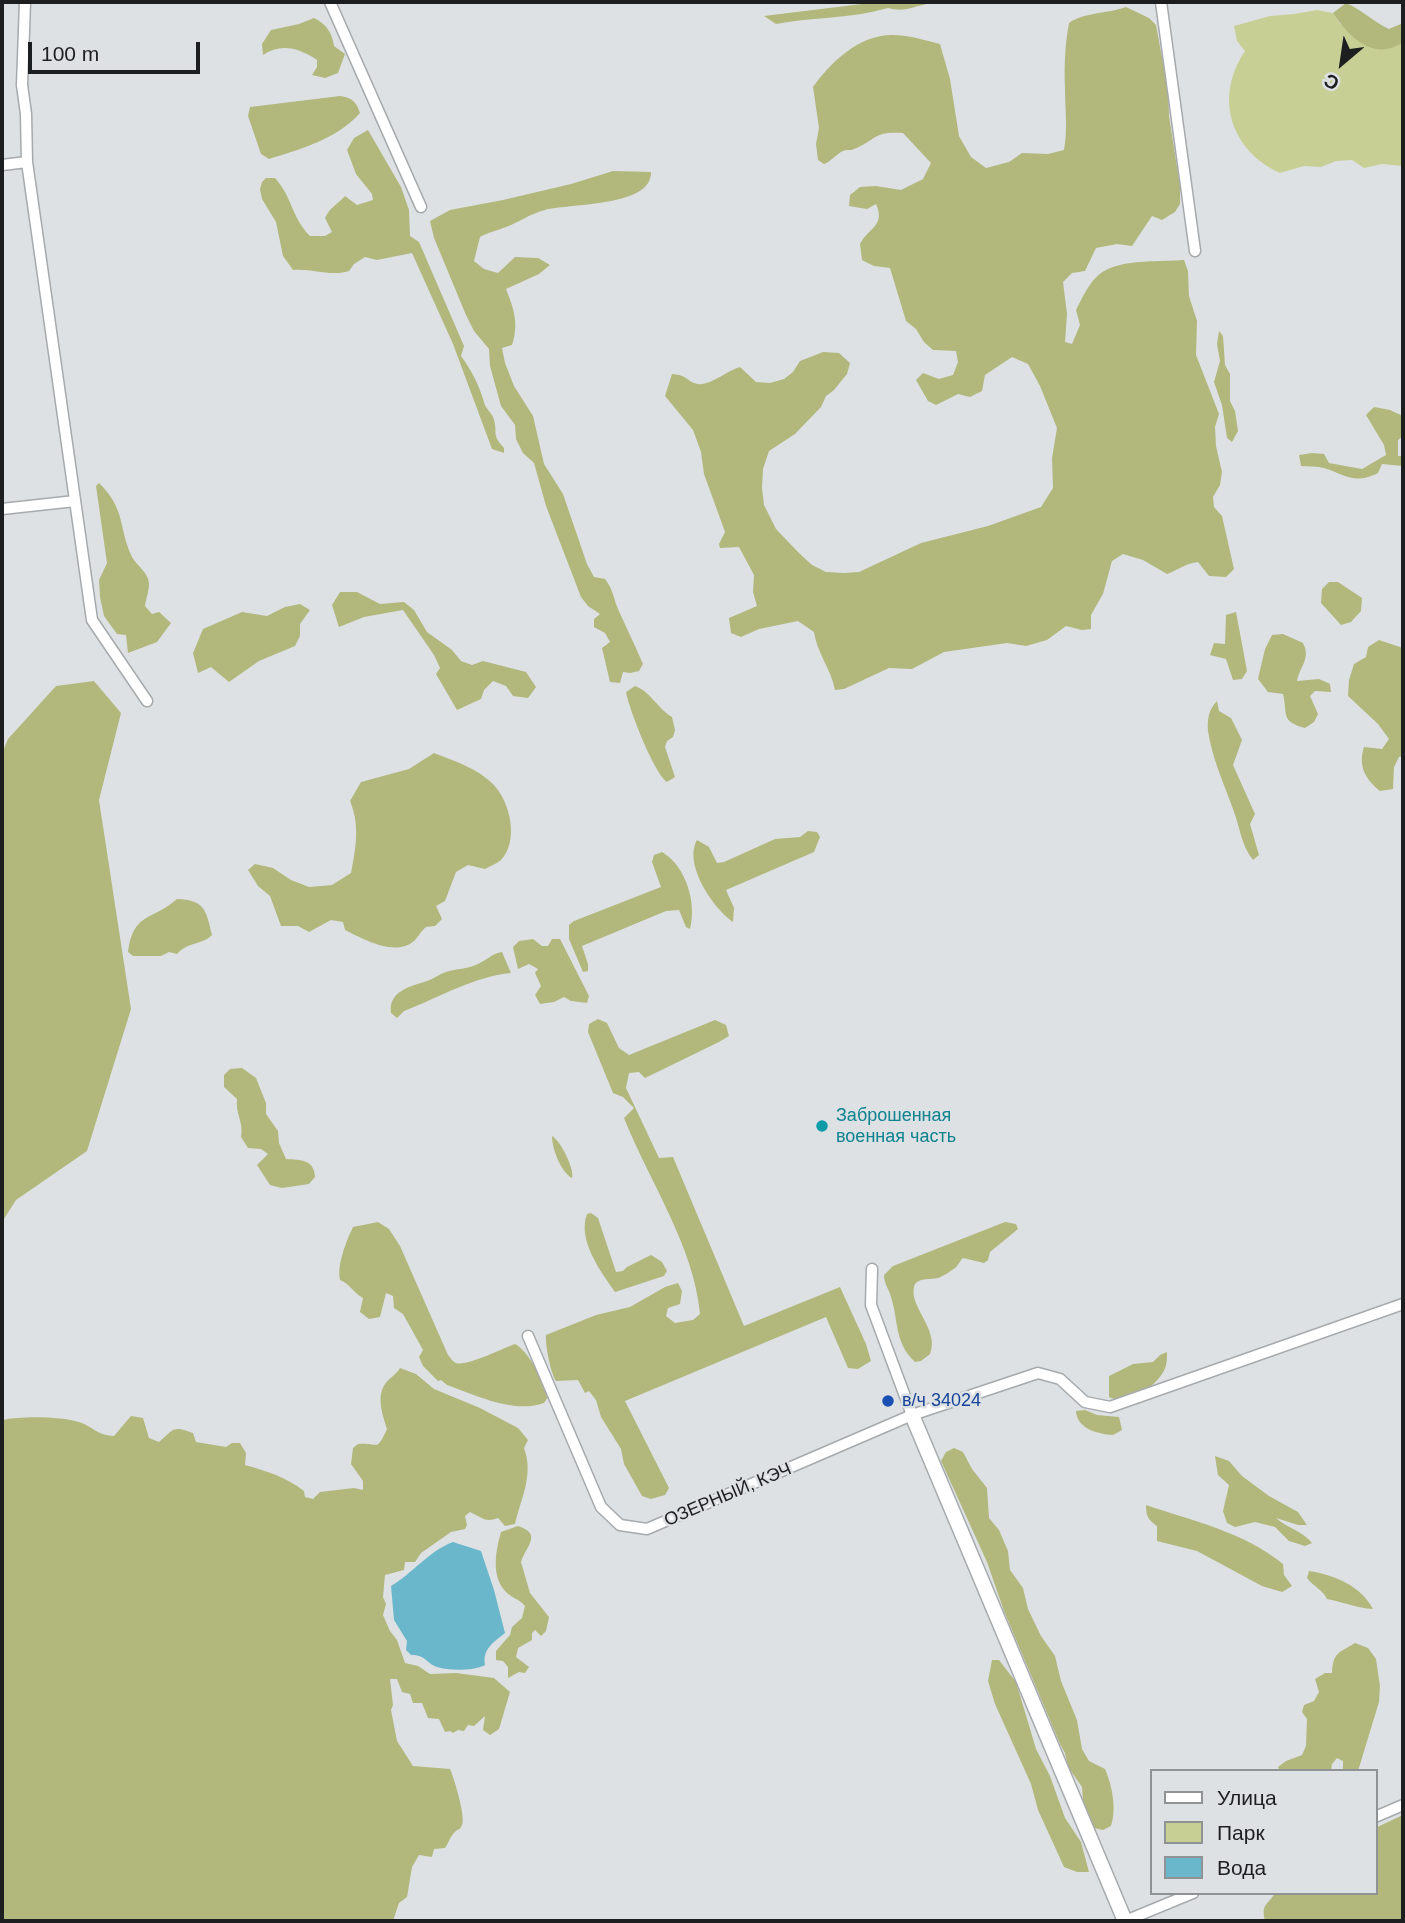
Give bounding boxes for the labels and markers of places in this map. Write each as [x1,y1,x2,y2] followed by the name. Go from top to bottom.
[836,1105,956,1148] place label: Заброшенная военная часть
[814,1118,830,1134] marker: Заброшенная военная часть
[902,1390,981,1412] place label: в/ч 34024
[880,1393,896,1409] marker: в/ч 34024

